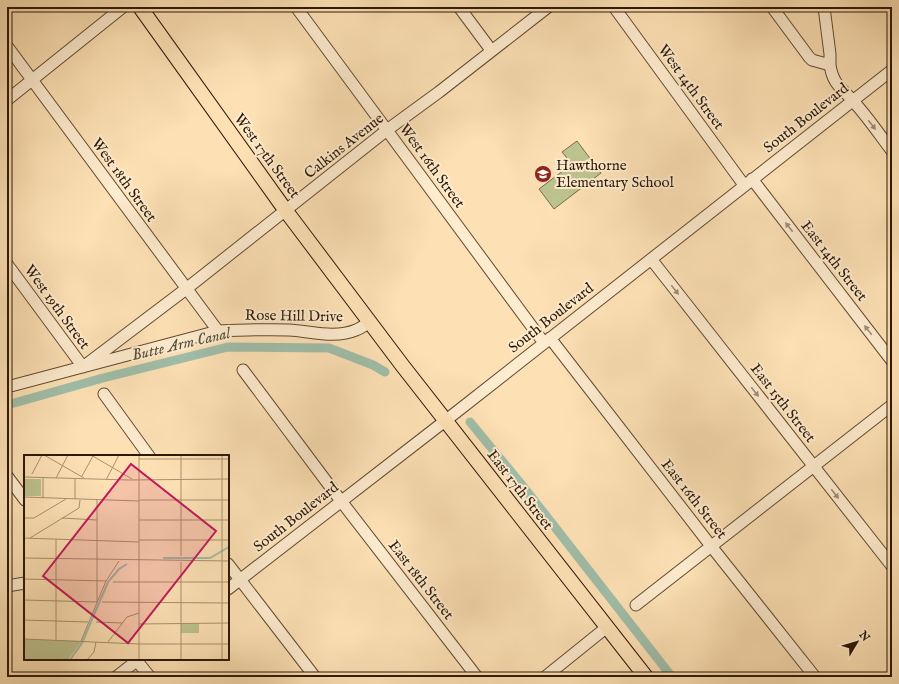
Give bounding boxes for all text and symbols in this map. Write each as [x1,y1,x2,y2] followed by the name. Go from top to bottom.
[654,41,728,133] street label: West 14th Street
[760,78,853,157] street label: South Boulevard
[300,109,388,183] street label: Calkins Avenue
[230,110,304,202] street label: West 17th Street
[395,120,469,212] street label: West 16th Street
[868,120,877,131] one-way arrow
[87,134,161,226] street label: West 18th Street
[556,156,675,192] place label: Hawthorne Elementary School
[533,164,553,184] school or university icon: Hawthorne Elementary School
[797,217,871,305] street label: East 14th Street
[785,222,793,233] one-way arrow
[20,261,94,353] street label: West 19th Street
[505,278,598,357] street label: South Boulevard
[670,284,679,295] one-way arrow
[245,306,343,326] street label: Rose Hill Drive
[130,324,234,366] water label: Butte Arm Canal
[864,325,873,336] one-way arrow
[746,360,820,446] street label: East 15th Street
[751,386,759,397] one-way arrow
[483,446,557,534] street label: East 17th Street
[24,455,229,660] inset map
[657,455,731,543] street label: East 16th Street
[250,477,343,556] street label: South Boulevard
[831,489,840,500] one-way arrow
[384,536,458,624] street label: East 18th Street
[837,622,877,662] north arrow
[855,628,873,645] text: N

